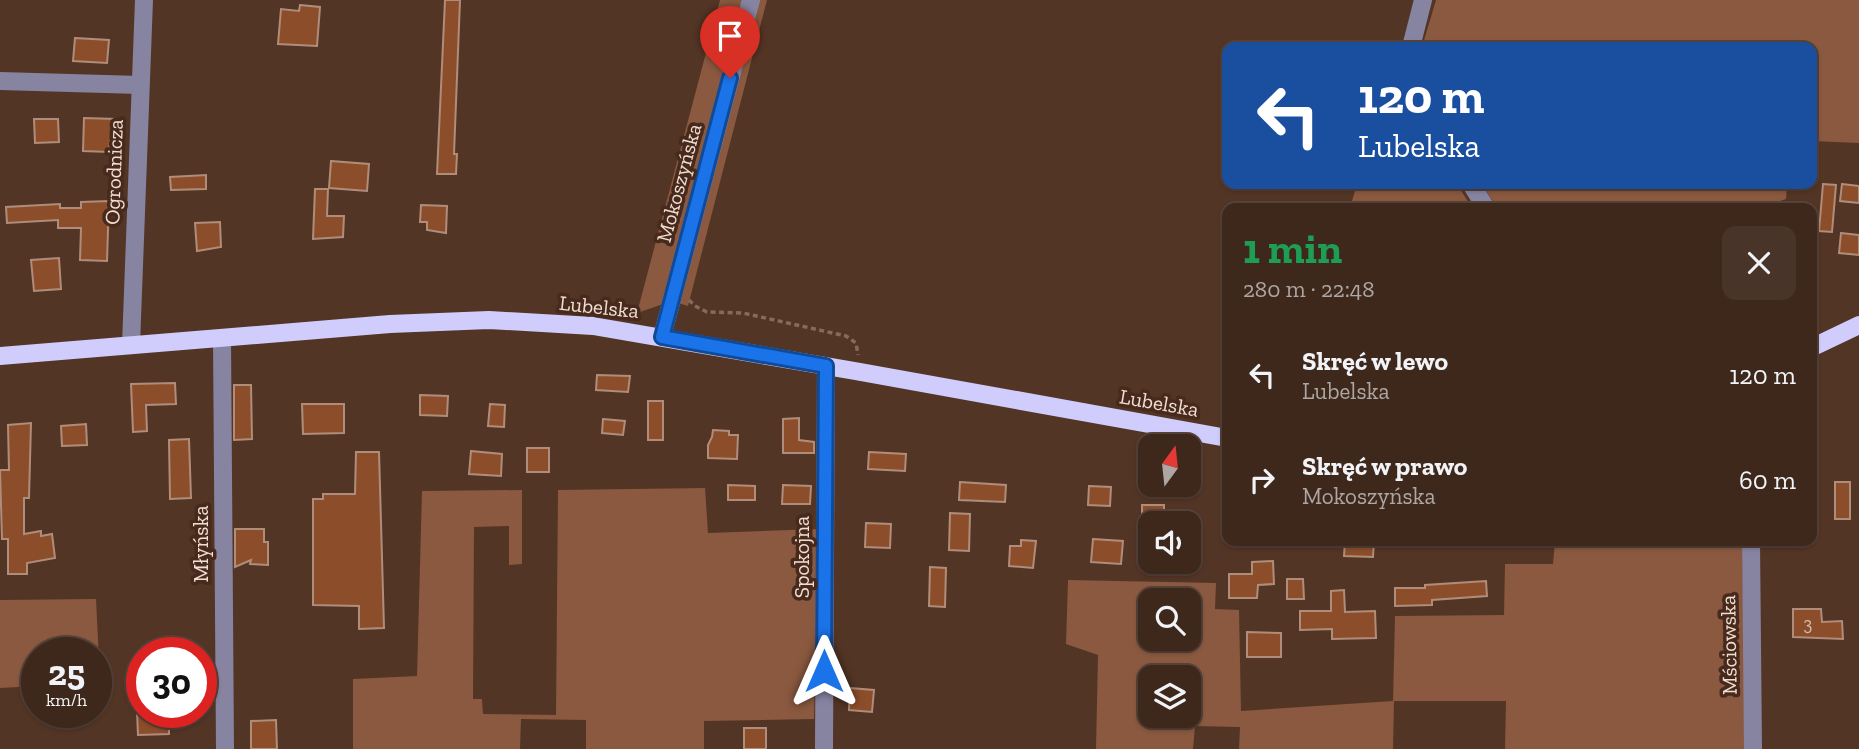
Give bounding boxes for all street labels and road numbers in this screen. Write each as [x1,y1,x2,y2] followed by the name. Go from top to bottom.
[99,119,128,225] street label: Ogrodnicza
[651,121,706,245] street label: Mokoszyńska
[558,290,640,323] street label: Lubelska
[1118,383,1201,422] street label: Lubelska
[188,505,213,583] street label: Młyńska
[789,516,815,598] street label: Spokojna
[1715,595,1742,695] street label: Mściowska

